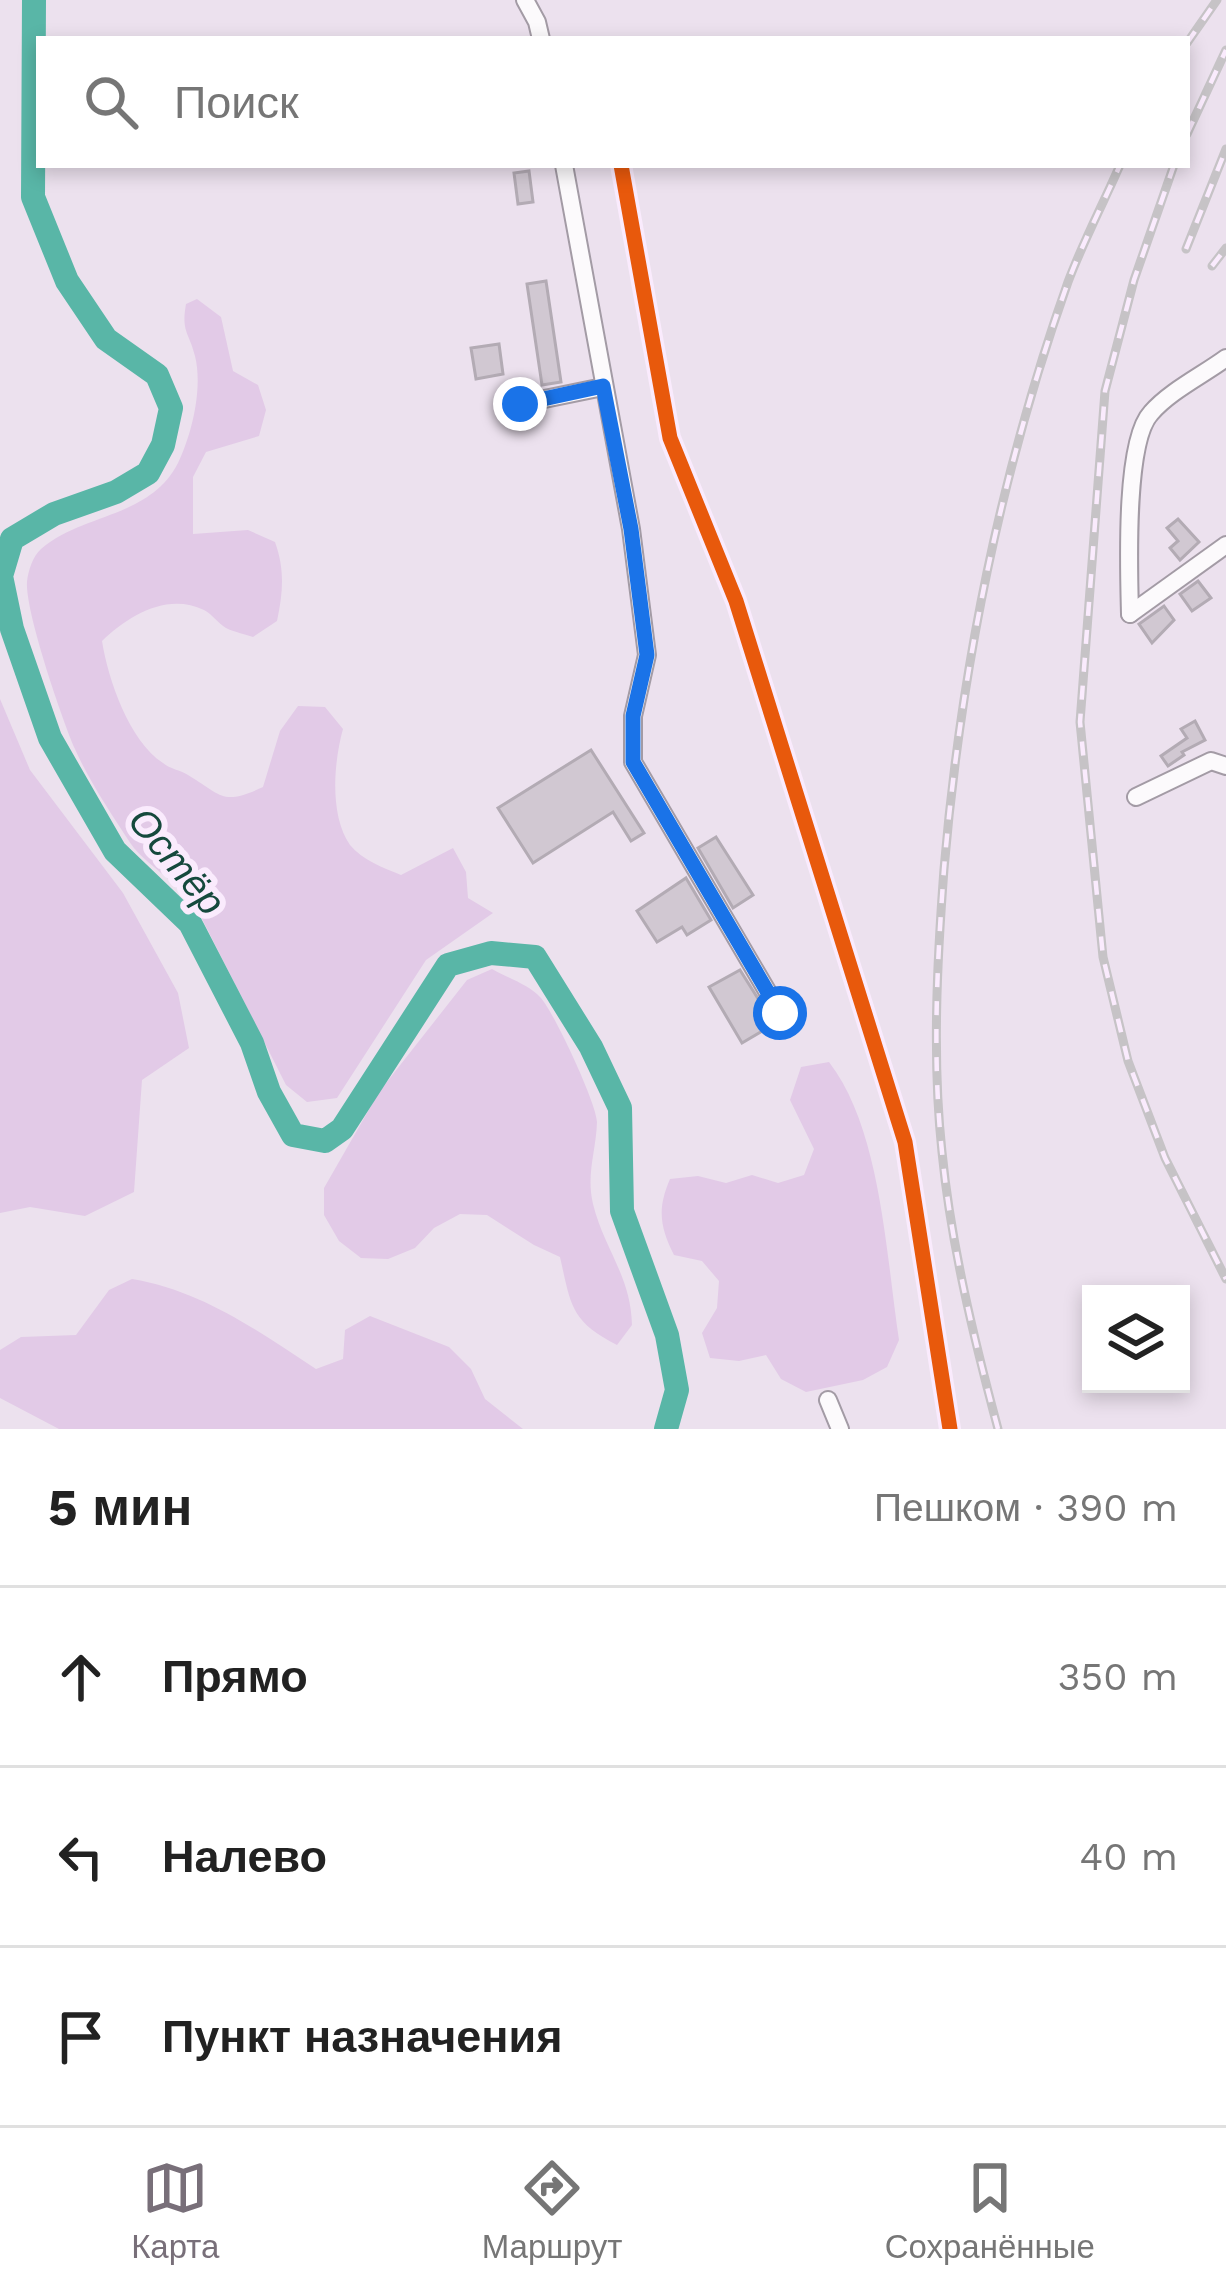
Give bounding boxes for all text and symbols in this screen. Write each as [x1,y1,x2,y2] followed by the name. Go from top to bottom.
[36,36,1190,168] search box
[78,69,144,135] icon: search
[174,76,299,129] text: Поиск
[493,377,547,431] route end
[119,798,235,924] water label: Остёр
[753,986,807,1040] route start
[1082,1285,1190,1393] map controls
[1082,1285,1190,1393] button: layers
[48,1478,192,1537] text: 5 мин
[874,1485,1178,1530] text: Пешком · 390 m
[48,1644,114,1710] icon: ahead
[162,1650,308,1703] text: Прямо
[1058,1654,1178,1699] text: 350 m
[48,1824,114,1890] icon: left
[162,1830,327,1883] text: Налево
[1079,1834,1178,1879] text: 40 m
[48,2004,114,2070] icon: arrive
[162,2010,562,2063] text: Пункт назначения
[131,2155,219,2266] tab: Карта
[482,2155,622,2266] tab: Маршрут
[885,2155,1095,2266] tab: Сохранённые

